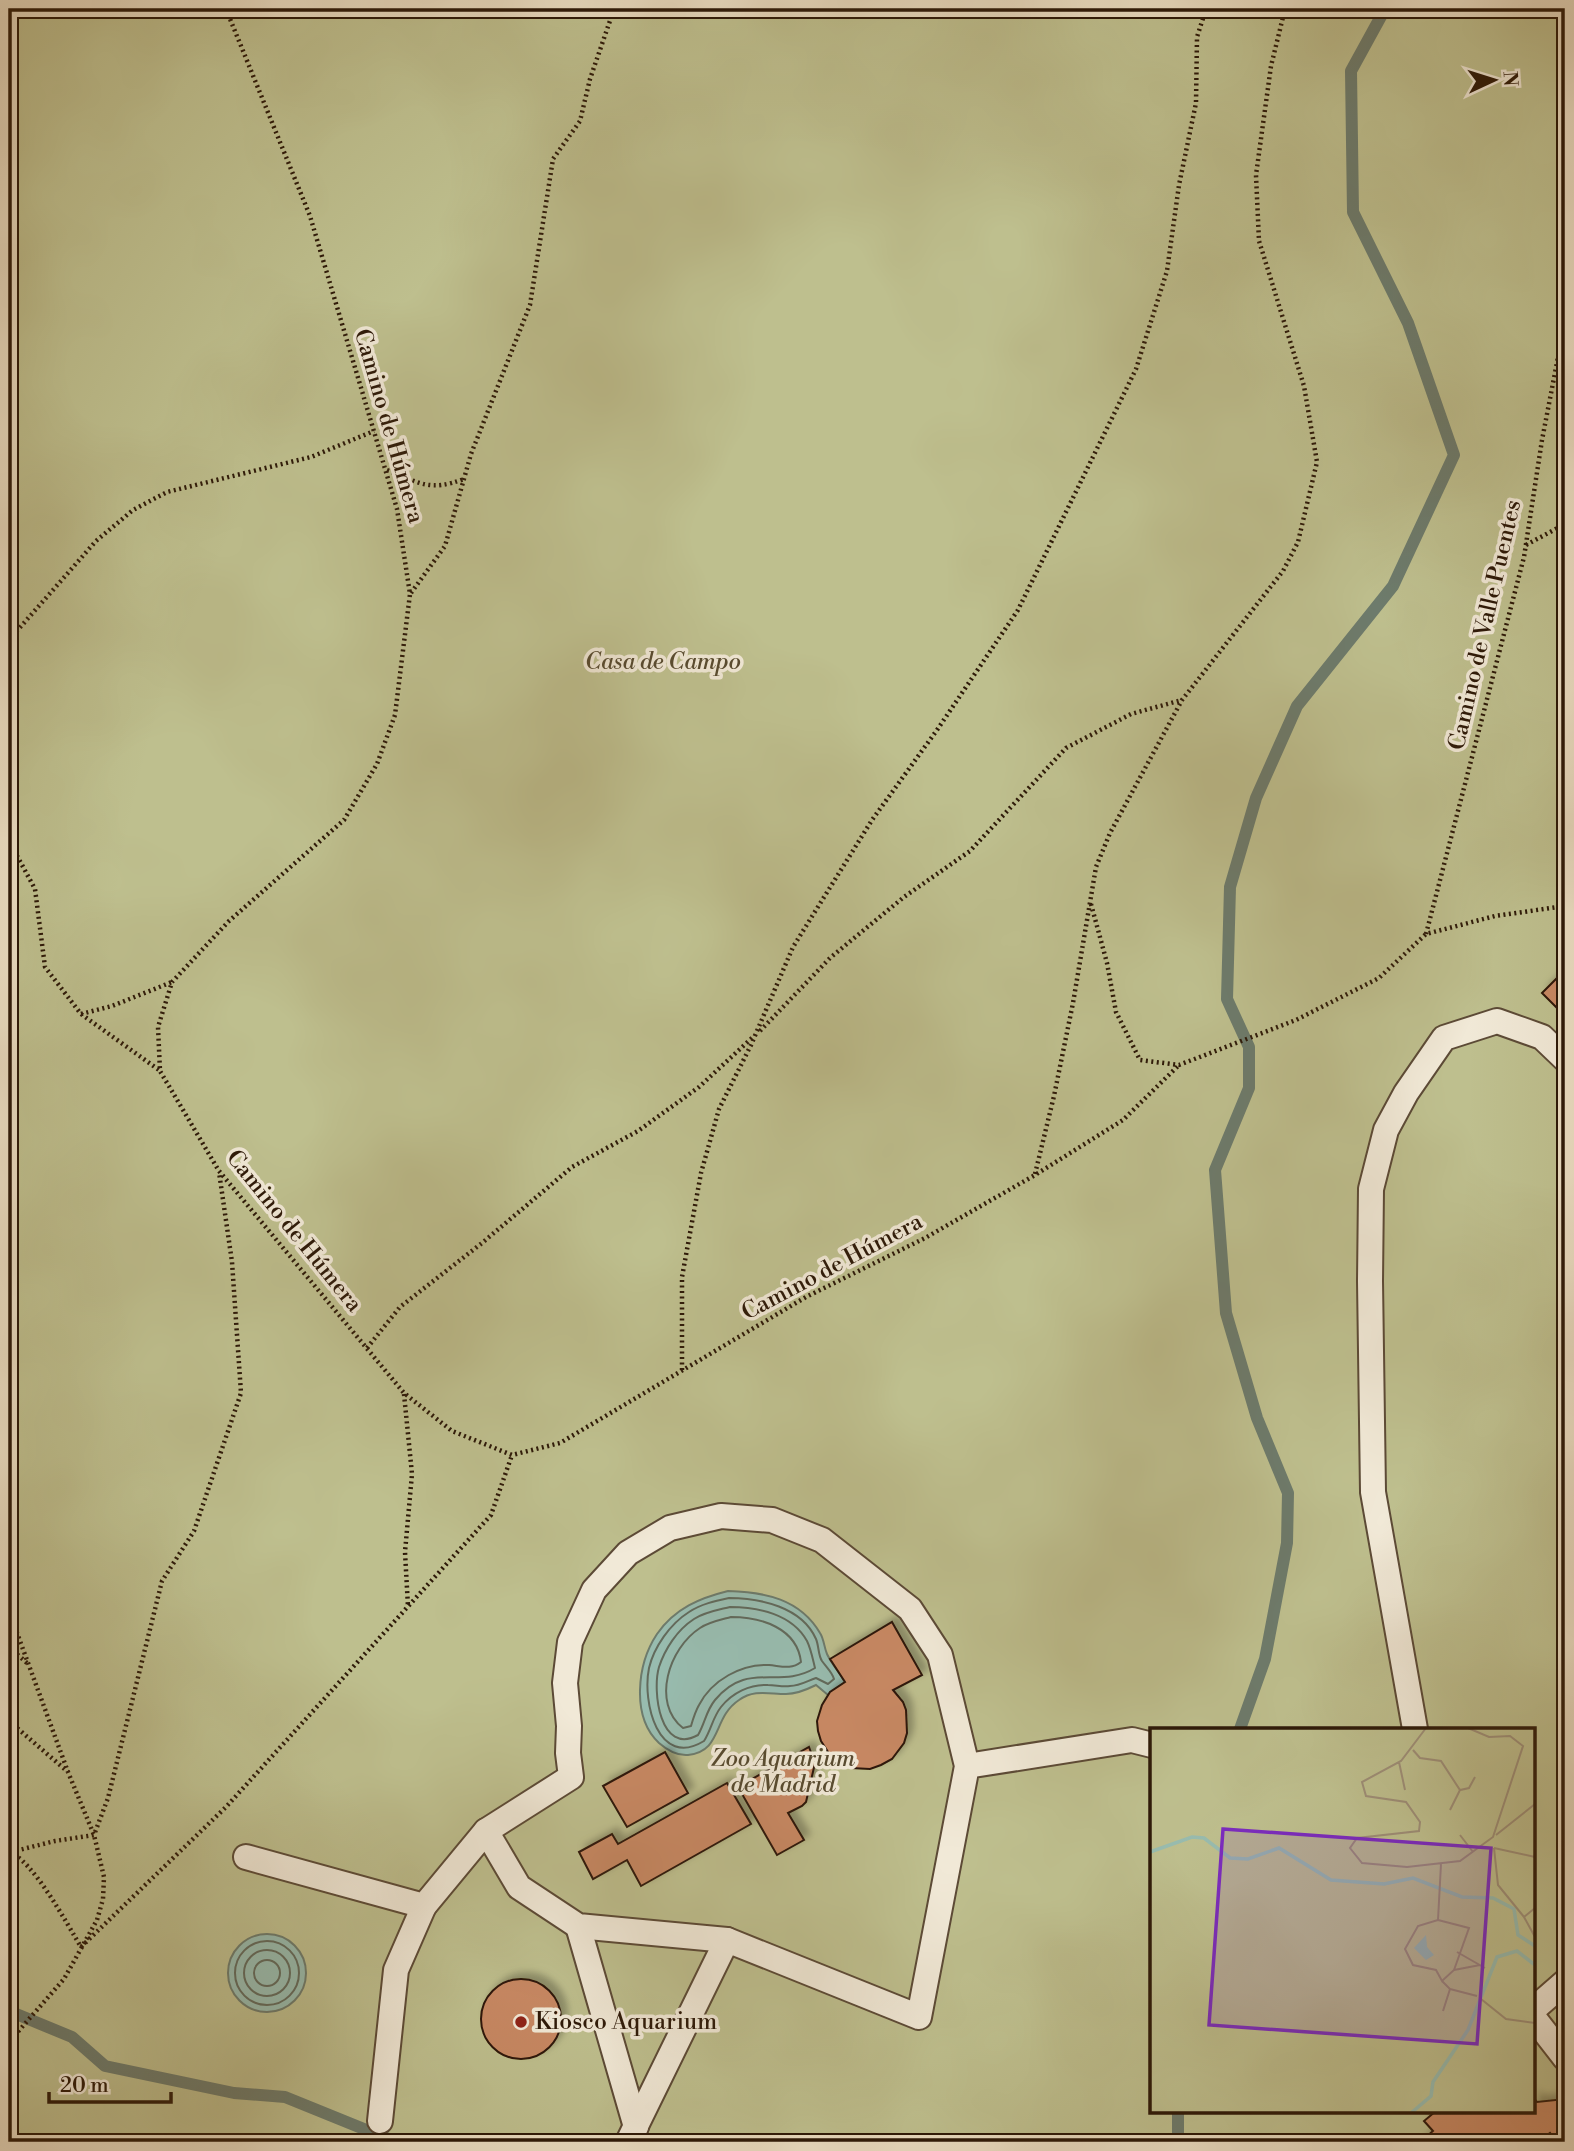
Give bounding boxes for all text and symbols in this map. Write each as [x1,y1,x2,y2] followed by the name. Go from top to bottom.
[1458,46,1528,116] north arrow
[1497,71,1522,87] text: N
[348,326,430,527] street label: Camino de Húmera
[1443,497,1527,753] street label: Camino de Valle Puentes
[585,648,741,676] park label: Casa de Campo
[220,1144,368,1318] street label: Camino de Húmera
[737,1207,928,1326] street label: Camino de Húmera
[1150,1728,1536,2112] inset map
[711,1745,855,1799] park label: Zoo Aquarium de Madrid
[535,2008,717,2036] place label: Kiosco Aquarium
[513,2014,529,2030] marker: Kiosco Aquarium
[49,2060,172,2104] scale bar
[60,2073,109,2099] text: 20 m

